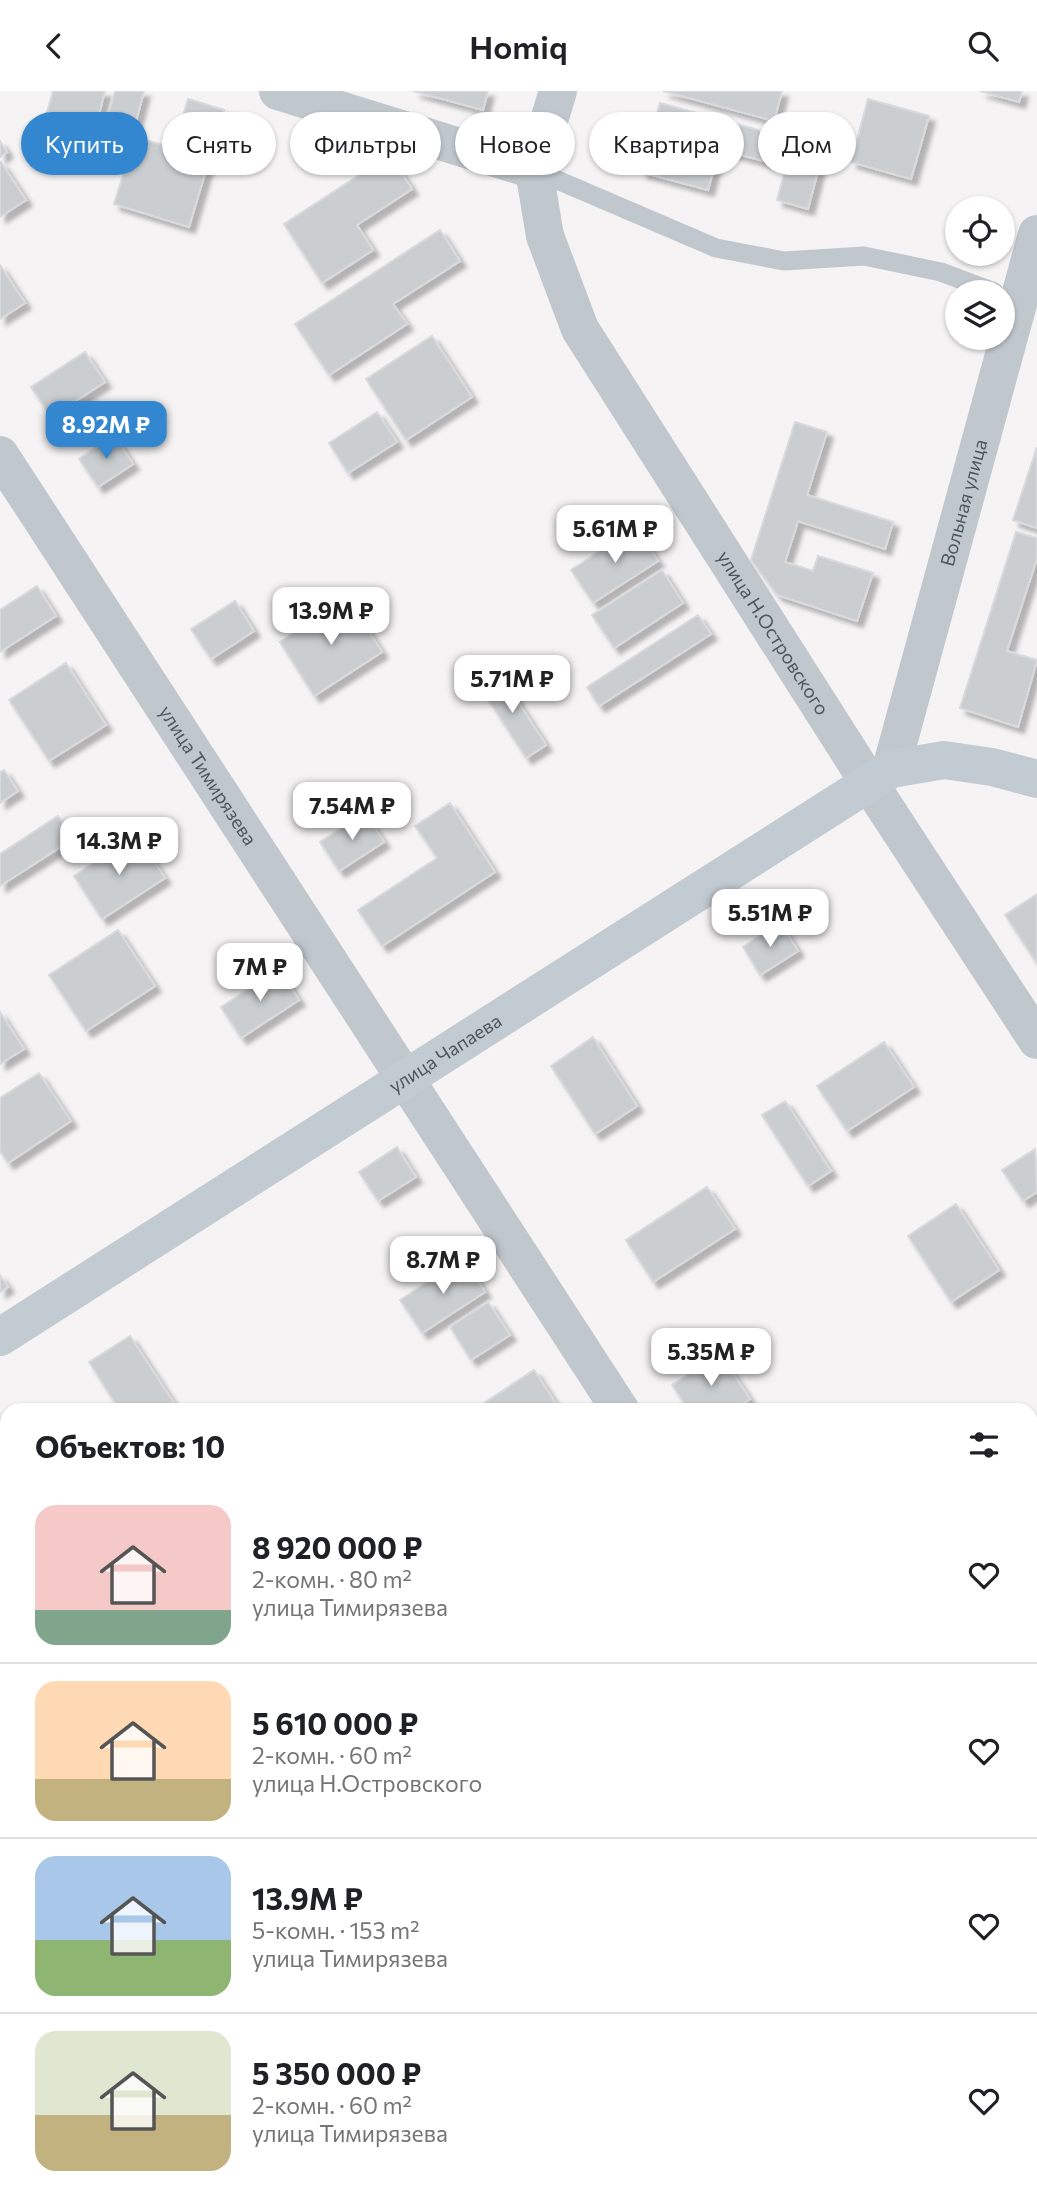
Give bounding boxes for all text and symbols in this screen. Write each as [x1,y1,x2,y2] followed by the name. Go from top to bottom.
[469,26,568,66] text: Homiq
[35,27,73,65] icon: back
[964,27,1002,65] icon: search
[21,112,148,175] chip: Купить
[162,112,276,175] chip: Снять
[290,112,441,175] chip: Фильтры
[455,112,575,175] chip: Новое
[589,112,744,175] chip: Квартира
[758,112,856,175] chip: Дом
[945,196,1015,350] map controls
[945,196,1015,266] button: locate
[945,280,1015,350] button: layers
[41,401,171,461] pin: 8.92M ₽
[62,410,150,438] text: 8.92M ₽
[935,437,991,569] street label: Вольная улица
[550,505,680,565] pin: 5.61M ₽
[572,514,658,542] text: 5.61M ₽
[713,546,835,719] street label: улица Н.Островского
[266,587,396,647] pin: 13.9M ₽
[288,596,374,624] text: 13.9M ₽
[447,655,577,715] pin: 5.71M ₽
[470,664,554,692] text: 5.71M ₽
[155,701,262,849] street label: улица Тимирязева
[287,783,417,842] pin: 7.54M ₽
[309,791,395,819] text: 7.54M ₽
[54,817,184,877] pin: 14.3M ₽
[76,826,162,854] text: 14.3M ₽
[705,889,835,949] pin: 5.51M ₽
[728,898,812,926] text: 5.51M ₽
[219,943,301,1003] pin: 7M ₽
[233,952,287,980] text: 7M ₽
[384,1008,506,1097] street label: улица Чапаева
[386,1237,500,1296] pin: 8.7M ₽
[406,1245,480,1273] text: 8.7M ₽
[646,1329,776,1388] pin: 5.35M ₽
[667,1337,755,1365] text: 5.35M ₽
[965,1426,1003,1464] icon: filters
[35,1427,225,1464] text: Объектов: 10
[252,1528,422,1565] text: 8 920 000 ₽
[91,1533,175,1617] icon: home
[965,1556,1003,1594] icon: heart
[252,1565,412,1593] text: 2-комн. · 80 m²
[252,1593,448,1621] text: улица Тимирязева
[252,1704,418,1741] text: 5 610 000 ₽
[91,1709,175,1793] icon: home
[965,1732,1003,1770] icon: heart
[252,1741,412,1769] text: 2-комн. · 60 m²
[252,1769,482,1797] text: улица Н.Островского
[252,1879,363,1916] text: 13.9M ₽
[91,1884,175,1968] icon: home
[965,1907,1003,1945] icon: heart
[252,1916,419,1944] text: 5-комн. · 153 m²
[252,1944,448,1972] text: улица Тимирязева
[252,2054,421,2091] text: 5 350 000 ₽
[91,2059,175,2143] icon: home
[965,2082,1003,2120] icon: heart
[252,2091,412,2119] text: 2-комн. · 60 m²
[252,2119,448,2147] text: улица Тимирязева

